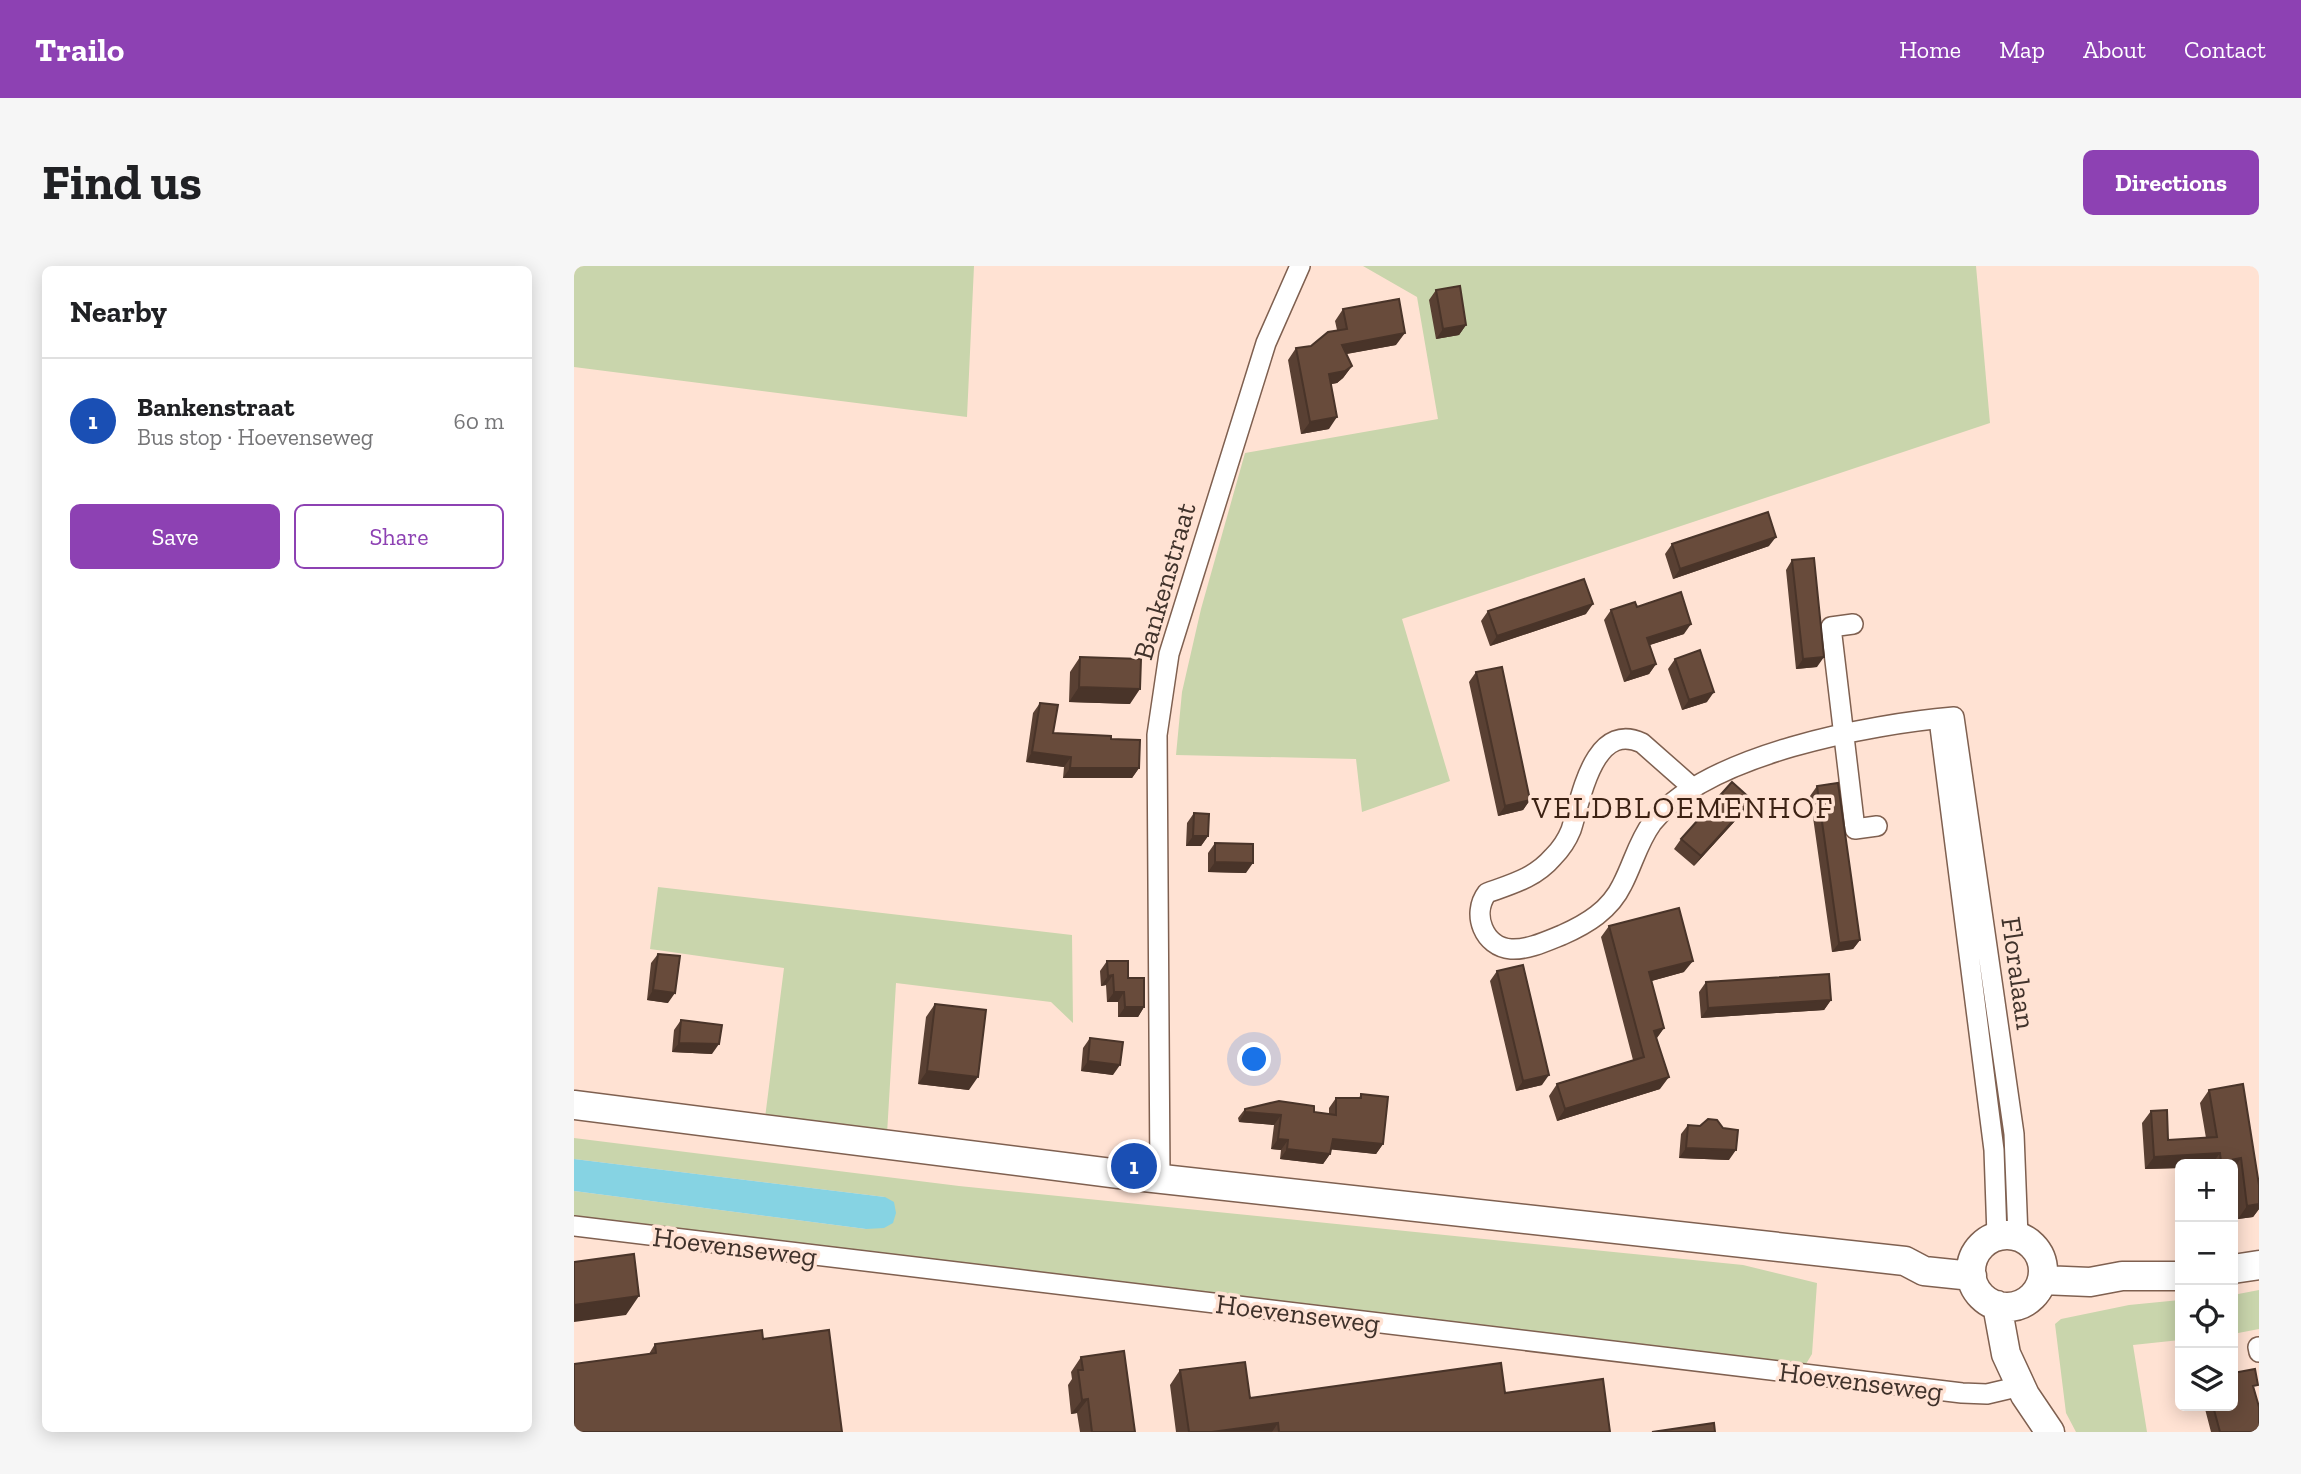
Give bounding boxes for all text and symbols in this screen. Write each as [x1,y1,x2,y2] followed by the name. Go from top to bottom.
[35,30,124,69] text: Trailo
[1899,35,1961,64] text: Home
[1999,35,2045,64] text: Map
[2083,35,2146,64] text: About
[2184,35,2266,64] text: Contact
[2083,150,2259,215] button: Directions
[42,153,202,212] text: Find us
[70,294,167,330] text: Nearby
[137,391,294,423] text: Bankenstraat
[88,407,98,435] text: 1
[453,407,504,435] text: 60 m
[137,423,373,451] text: Bus stop · Hoevenseweg
[1126,498,1203,663] street label: Bankenstraat
[70,504,280,569] button: Save
[294,504,504,569] button: Share
[1531,790,1834,826] district label: VELDBLOEMENHOF
[1994,915,2043,1031] street label: Floralaan
[1237,1042,1271,1076] your location
[1111,1140,1157,1192] pin: 1
[2175,1159,2238,1411] map controls
[2175,1159,2238,1222] button: +
[651,1220,819,1273] street label: Hoevenseweg
[2175,1222,2238,1285] button: −
[2175,1285,2238,1348] button: locate
[1214,1287,1382,1340] street label: Hoevenseweg
[2175,1348,2238,1411] button: layers
[1777,1355,1945,1408] street label: Hoevenseweg

